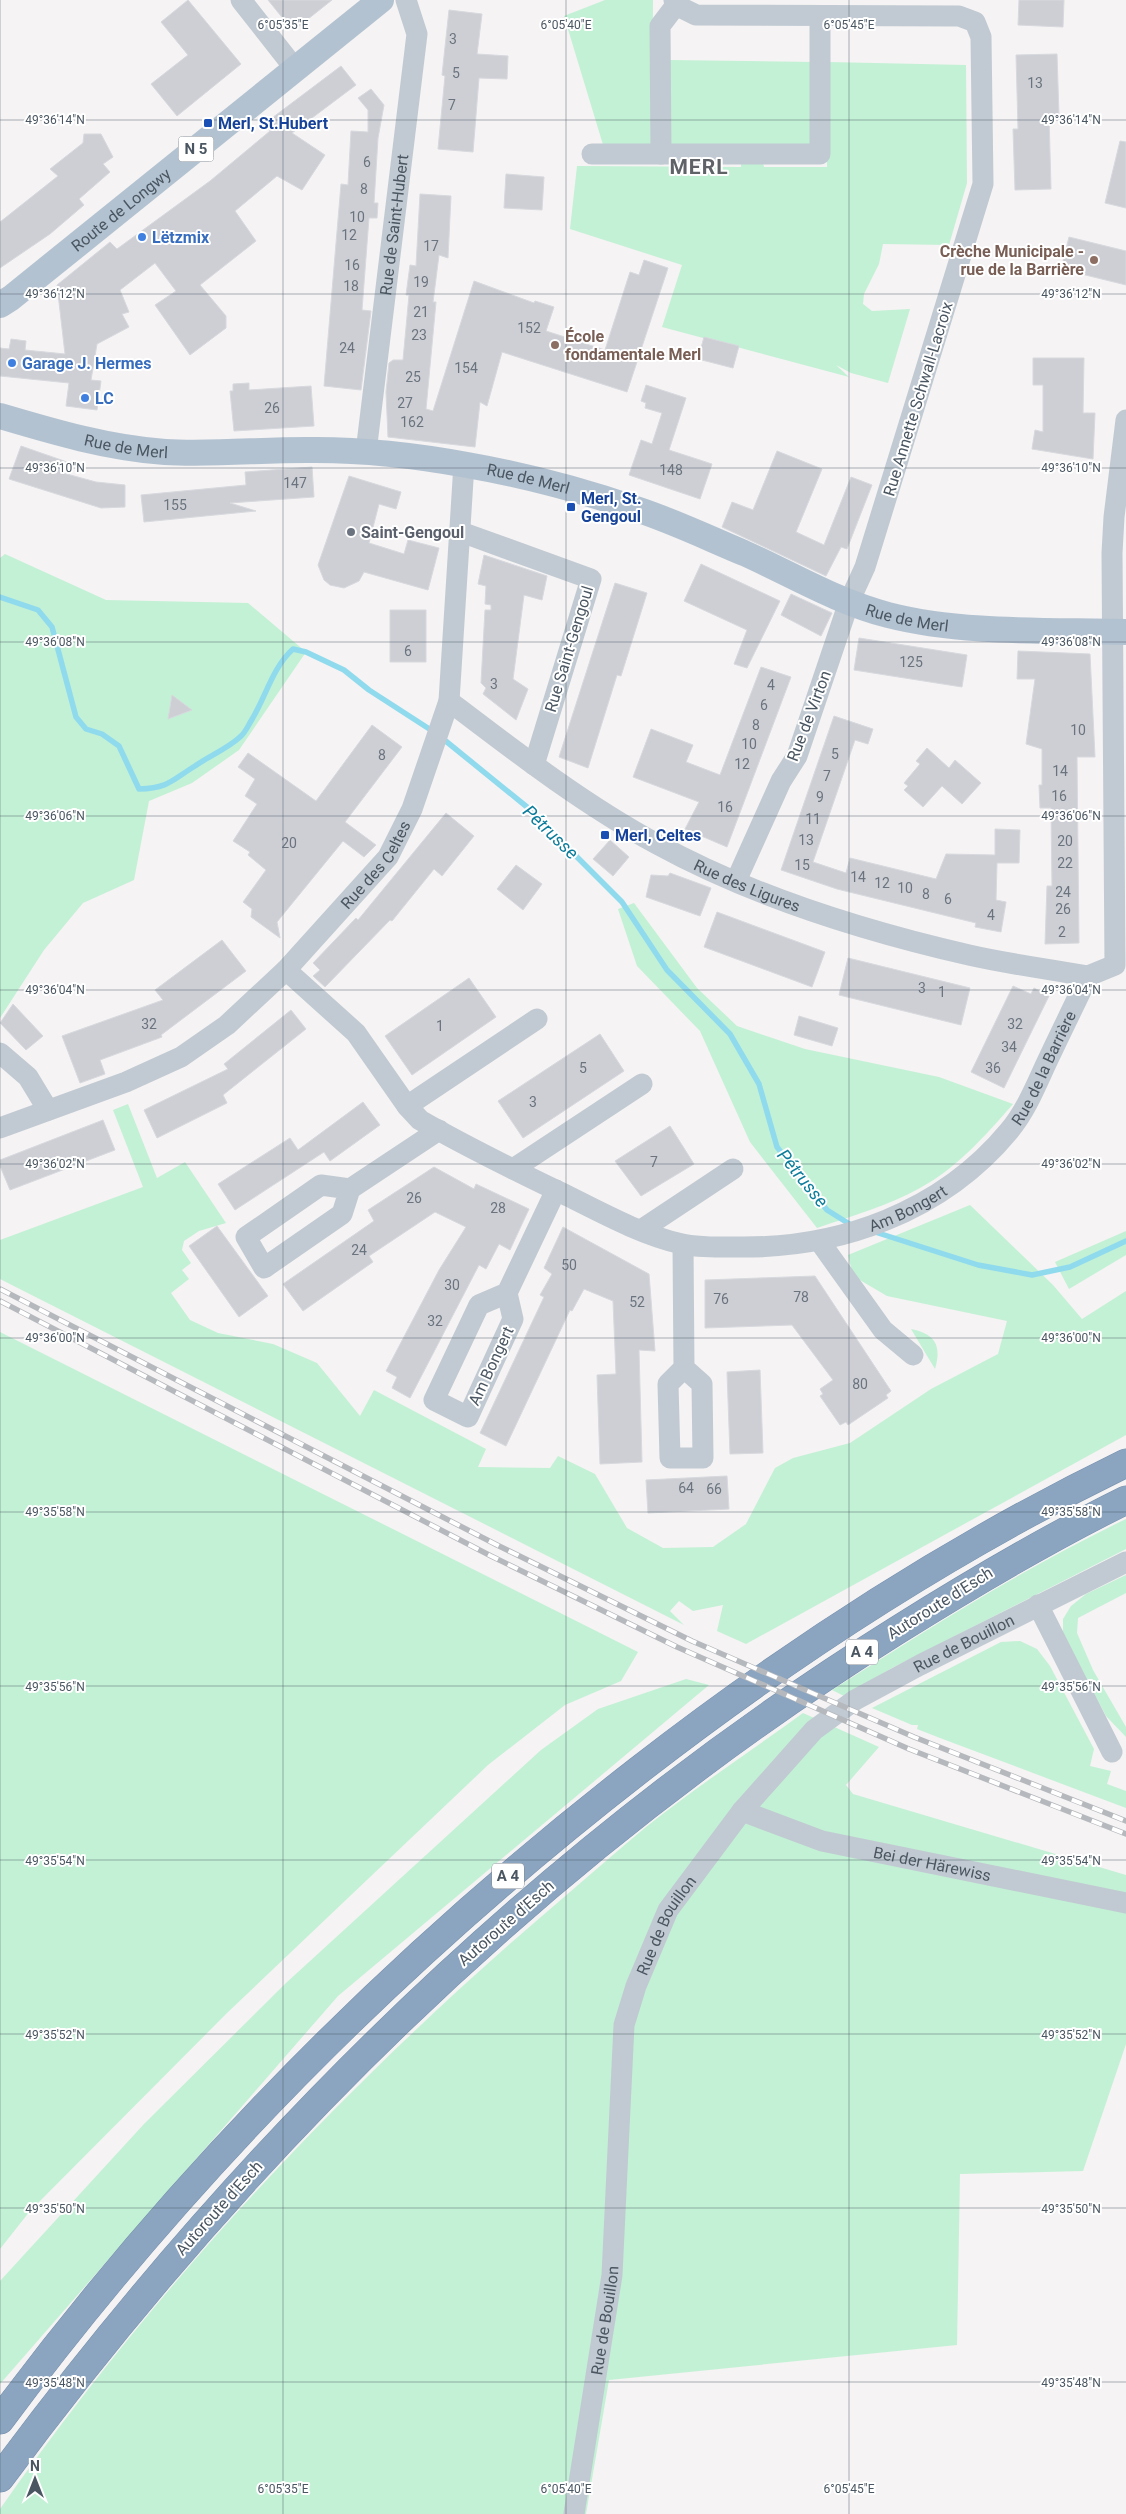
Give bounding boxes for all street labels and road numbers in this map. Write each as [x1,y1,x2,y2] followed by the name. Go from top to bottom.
[178,136,214,162] road number: N 5
[376,153,412,296] street label: Rue de Saint-Hubert
[67,164,175,255] street label: Route de Longwy
[879,299,957,498] street label: Rue Annette Schwall-Lacroix
[83,430,169,462] street label: Rue de Merl
[485,459,572,497] street label: Rue de Merl
[541,584,597,714] street label: Rue Saint-Gengoul
[863,599,950,635] street label: Rue de Merl
[783,668,835,764] street label: Rue de Virton
[337,818,414,913] street label: Rue des Celtes
[691,855,803,916] street label: Rue des Ligures
[1007,1008,1080,1129] street label: Rue de la Barrière
[866,1181,950,1235] street label: Am Bongert
[464,1324,518,1408] street label: Am Bongert
[884,1563,996,1643] street label: Autoroute d'Esch
[910,1610,1017,1676] street label: Rue de Bouillon
[846,1640,878,1664] road number: A 4
[872,1842,993,1885] street label: Bei der Härewiss
[492,1864,524,1888] road number: A 4
[632,1872,700,1978] street label: Rue de Bouillon
[454,1876,558,1970] street label: Autoroute d'Esch
[172,2157,266,2259] street label: Autoroute d'Esch
[587,2265,622,2376] street label: Rue de Bouillon

